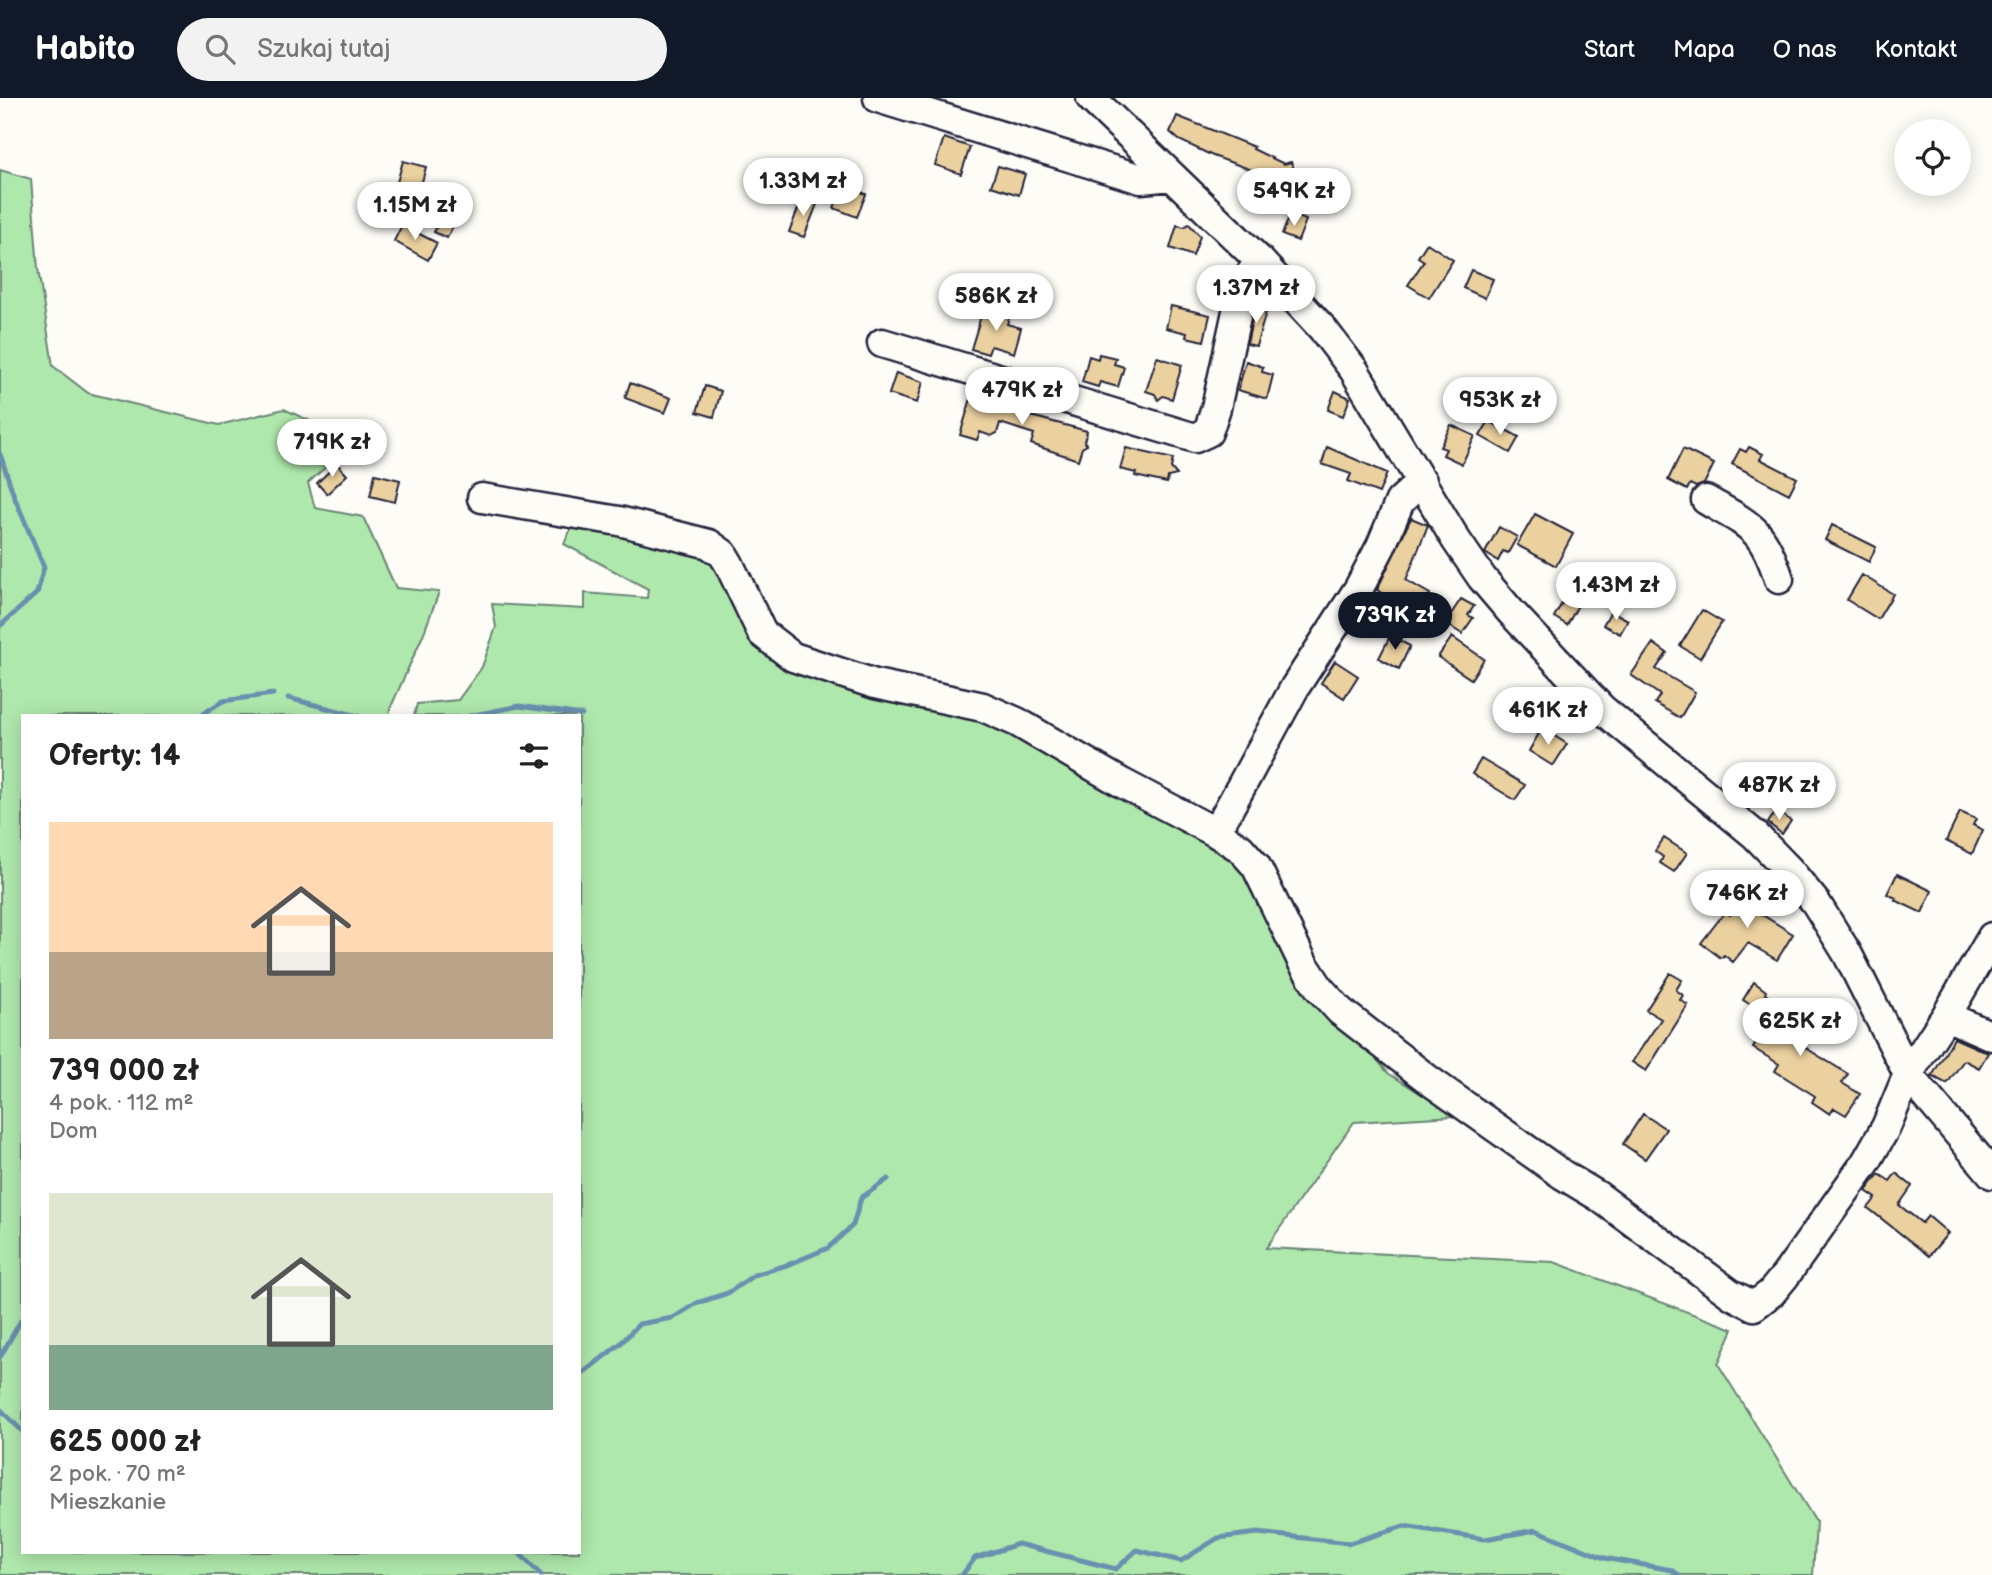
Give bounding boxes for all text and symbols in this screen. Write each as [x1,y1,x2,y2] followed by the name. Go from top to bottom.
[177,18,667,81] search box
[35,29,135,69] text: Habito
[201,30,239,68] icon: search
[257,34,391,65] text: Szukaj tutaj
[1584,35,1635,64] text: Start
[1673,35,1735,64] text: Mapa
[1773,35,1837,64] text: O nas
[1875,35,1957,64] text: Kontakt
[1894,119,1971,196] map controls
[1894,119,1971,196] button: locate
[731,158,875,218] pin: 1.33M zł
[759,167,847,195] text: 1.33M zł
[1229,169,1359,228] pin: 549K zł
[1253,177,1335,205] text: 549K zł
[343,183,487,242] pin: 1.15M zł
[373,191,457,219] text: 1.15M zł
[1184,266,1328,325] pin: 1.37M zł
[931,274,1061,333] pin: 586K zł
[1212,274,1300,302] text: 1.37M zł
[954,282,1038,310] text: 586K zł
[957,368,1087,427] pin: 479K zł
[981,376,1063,404] text: 479K zł
[1435,378,1565,437] pin: 953K zł
[1459,386,1541,414] text: 953K zł
[267,420,397,479] pin: 719K zł
[293,428,371,456] text: 719K zł
[1544,562,1688,622] pin: 1.43M zł
[1572,571,1660,599] text: 1.43M zł
[1330,592,1460,652] pin: 739K zł
[1354,601,1436,629] text: 739K zł
[1483,688,1613,747] pin: 461K zł
[1508,696,1588,724] text: 461K zł
[515,737,553,775] icon: filters
[49,738,180,774] text: Oferty: 14
[1714,762,1844,822] pin: 487K zł
[1738,771,1820,799] text: 487K zł
[238,868,364,994] icon: home
[1682,870,1812,930] pin: 746K zł
[1706,879,1788,907] text: 746K zł
[1735,998,1865,1058] pin: 625K zł
[1759,1007,1841,1035] text: 625K zł
[49,1053,199,1089] text: 739 000 zł
[49,1089,193,1117] text: 4 pok. · 112 m²
[49,1117,98,1145] text: Dom
[238,1239,364,1365] icon: home
[49,1424,201,1460] text: 625 000 zł
[49,1460,186,1488] text: 2 pok. · 70 m²
[49,1488,166,1516] text: Mieszkanie

